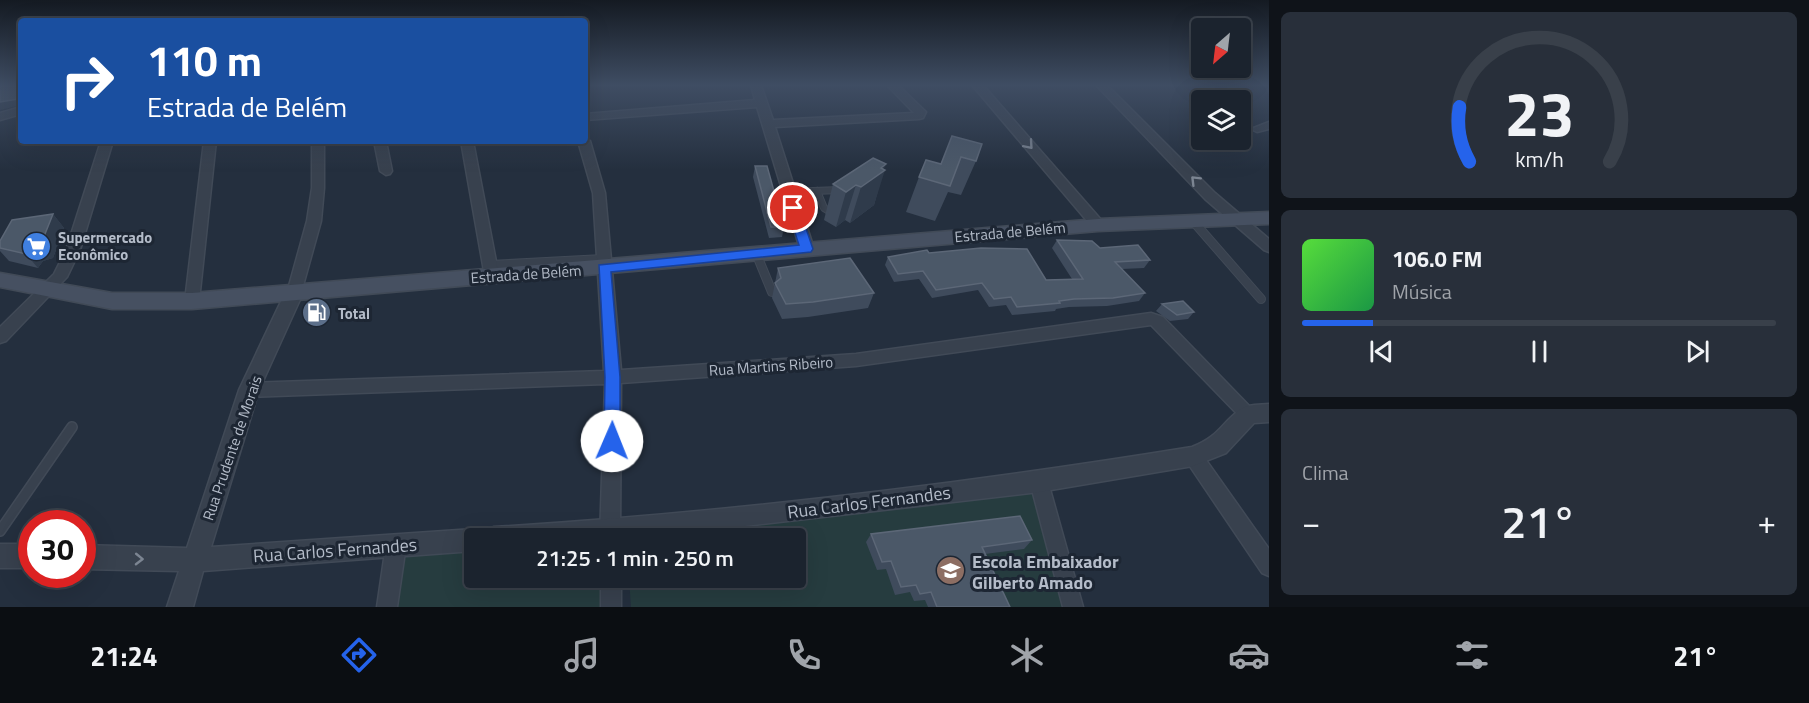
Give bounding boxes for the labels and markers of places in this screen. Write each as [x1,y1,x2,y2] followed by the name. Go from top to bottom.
[767,182,818,233] pin
[58,226,152,266] place label: Supermercado Econômico
[21,230,53,262] supermarket icon: Supermercado Econômico
[301,297,333,329] fuel station icon: Total
[338,302,370,325] place label: Total
[972,548,1119,596] place label: Escola Embaixador Gilberto Amado
[935,555,967,587] school or university icon: Escola Embaixador Gilberto Amado

